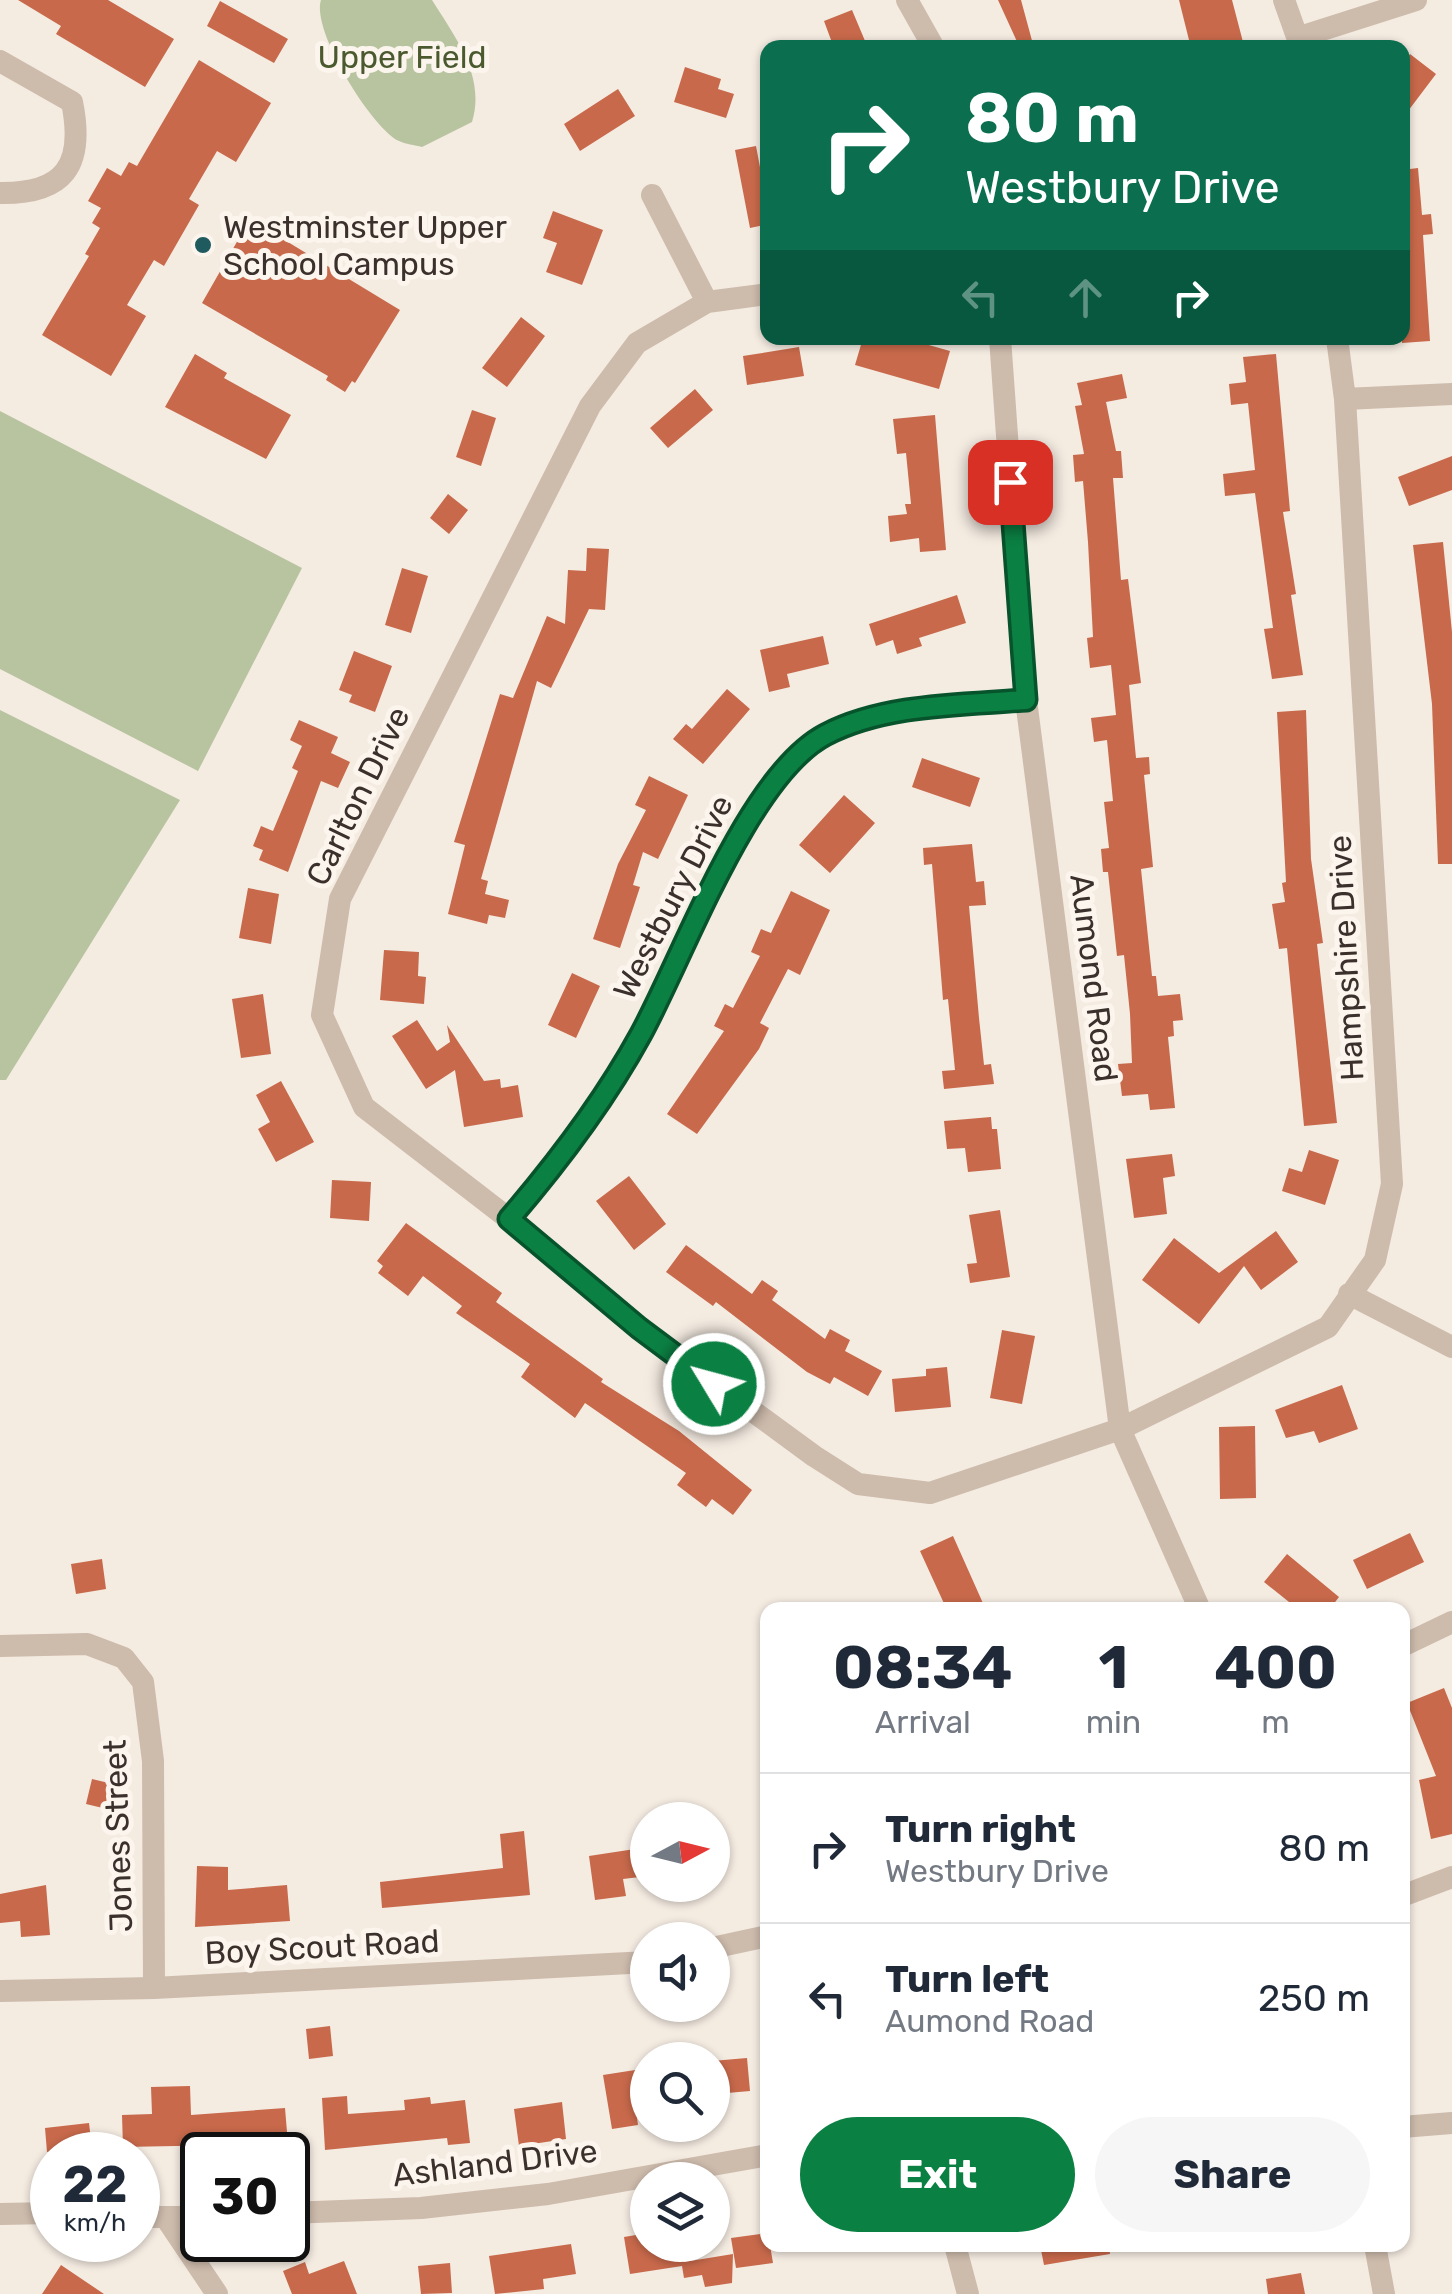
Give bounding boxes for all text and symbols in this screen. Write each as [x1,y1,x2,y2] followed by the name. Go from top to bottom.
[318,38,486,76] park label: Upper Field
[965,77,1139,160] text: 80 m
[800,80,930,210] icon: right
[965,161,1280,214] text: Westbury Drive
[223,208,507,283] place label: Westminster Upper School Campus
[192,234,214,256] marker: Westminster Upper School Campus
[953,270,1008,325] icon: left
[1058,270,1113,325] icon: ahead
[1163,270,1218,325] icon: right
[968,440,1053,525] pin
[983,455,1038,510] icon: arrive
[298,700,418,892] street label: Carlton Drive
[605,789,741,1005] street label: Westbury Drive
[1321,834,1371,1082] street label: Hampshire Drive
[1062,872,1126,1084] street label: Aumond Road
[662,1332,766,1436] position arrow
[833,1632,1013,1703] text: 08:34
[1099,1632,1128,1703] text: 1
[1214,1632,1337,1703] text: 400
[875,1703,971,1741] text: Arrival
[1086,1703,1141,1741] text: min
[1261,1703,1290,1741] text: m
[96,1739,140,1933] street label: Jones Street
[630,1802,730,1902] north arrow
[630,1802,730,2262] map controls
[885,1806,1076,1852] text: Turn right
[800,1821,855,1876] icon: right
[1279,1825,1370,1871] text: 80 m
[885,1852,1109,1890] text: Westbury Drive
[204,1922,440,1972] street label: Boy Scout Road
[630,1922,730,2022] button: sound
[885,1956,1049,2002] text: Turn left
[800,1971,855,2026] icon: left
[1258,1975,1370,2021] text: 250 m
[885,2002,1094,2040] text: Aumond Road
[630,2042,730,2142] button: search
[800,2117,1075,2232] button: Exit
[1095,2117,1370,2232] button: Share
[180,2132,310,2262] speed limit sign: 30
[390,2132,600,2194] street label: Ashland Drive
[63,2155,128,2215] text: 22
[630,2162,730,2262] button: layers
[64,2208,126,2237] text: km/h

